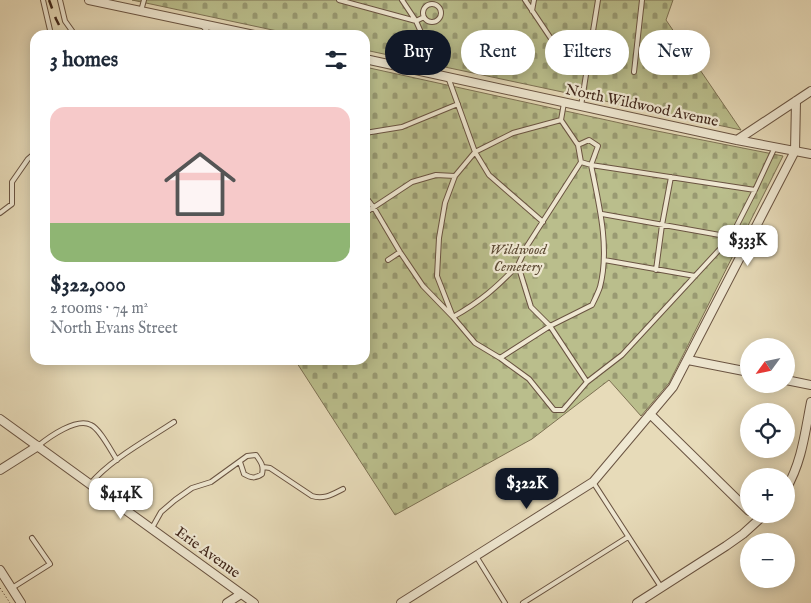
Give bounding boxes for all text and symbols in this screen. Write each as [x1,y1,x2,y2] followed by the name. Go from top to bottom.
[385,30,451,75] chip: Buy
[461,30,535,75] chip: Rent
[545,30,629,75] chip: Filters
[639,30,710,75] chip: New
[322,46,350,74] icon: filters
[50,47,118,74] text: 3 homes
[564,80,720,131] street label: North Wildwood Avenue
[155,139,245,229] icon: home
[713,224,783,267] pin: $333K
[729,231,767,251] text: $333K
[489,240,547,276] park label: Wildwood Cemetery
[50,272,126,299] text: $322,000
[50,299,148,319] text: 2 rooms · 74 m²
[50,319,178,339] text: North Evans Street
[740,338,795,392] north arrow
[740,338,795,588] map controls
[740,403,795,458] button: locate
[492,468,562,510] pin: $322K
[740,468,795,523] button: +
[506,474,548,494] text: $322K
[86,478,156,520] pin: $414K
[100,484,142,504] text: $414K
[171,522,244,582] street label: Erie Avenue
[740,533,795,588] button: −

